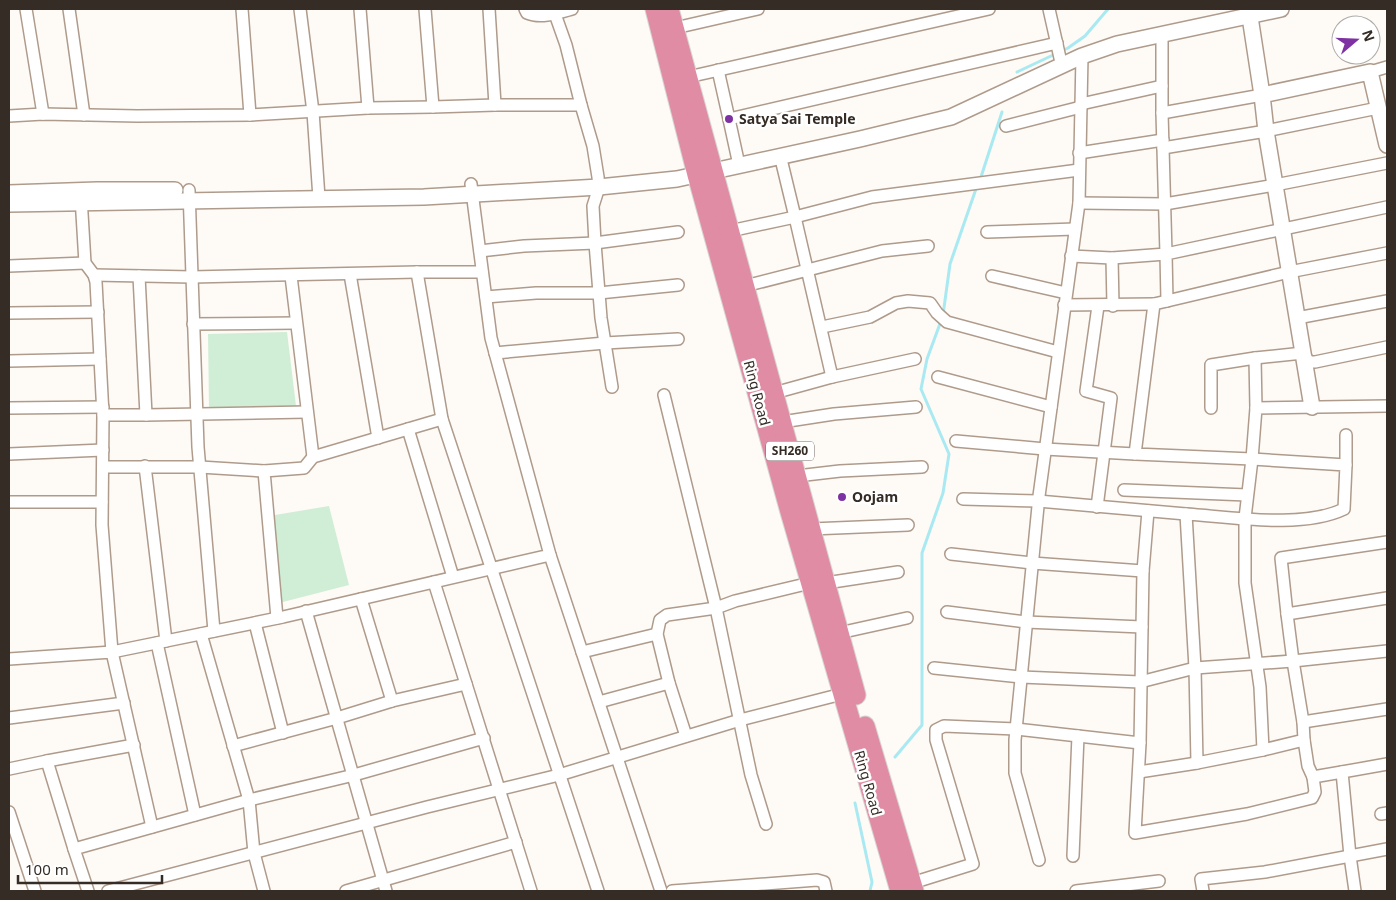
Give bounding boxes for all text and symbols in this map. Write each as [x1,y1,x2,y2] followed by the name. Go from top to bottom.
[1331,15,1381,65] north arrow
[1358,27,1380,44] text: N
[739,109,856,128] place label: Satya Sai Temple
[723,113,735,125] marker: Satya Sai Temple
[740,358,775,428] street label: Ring Road
[766,442,814,461] road number: SH260
[852,487,898,506] place label: Oojam
[836,491,848,503] marker: Oojam
[850,748,887,818] street label: Ring Road
[18,852,161,884] scale bar
[25,859,69,879] text: 100 m

